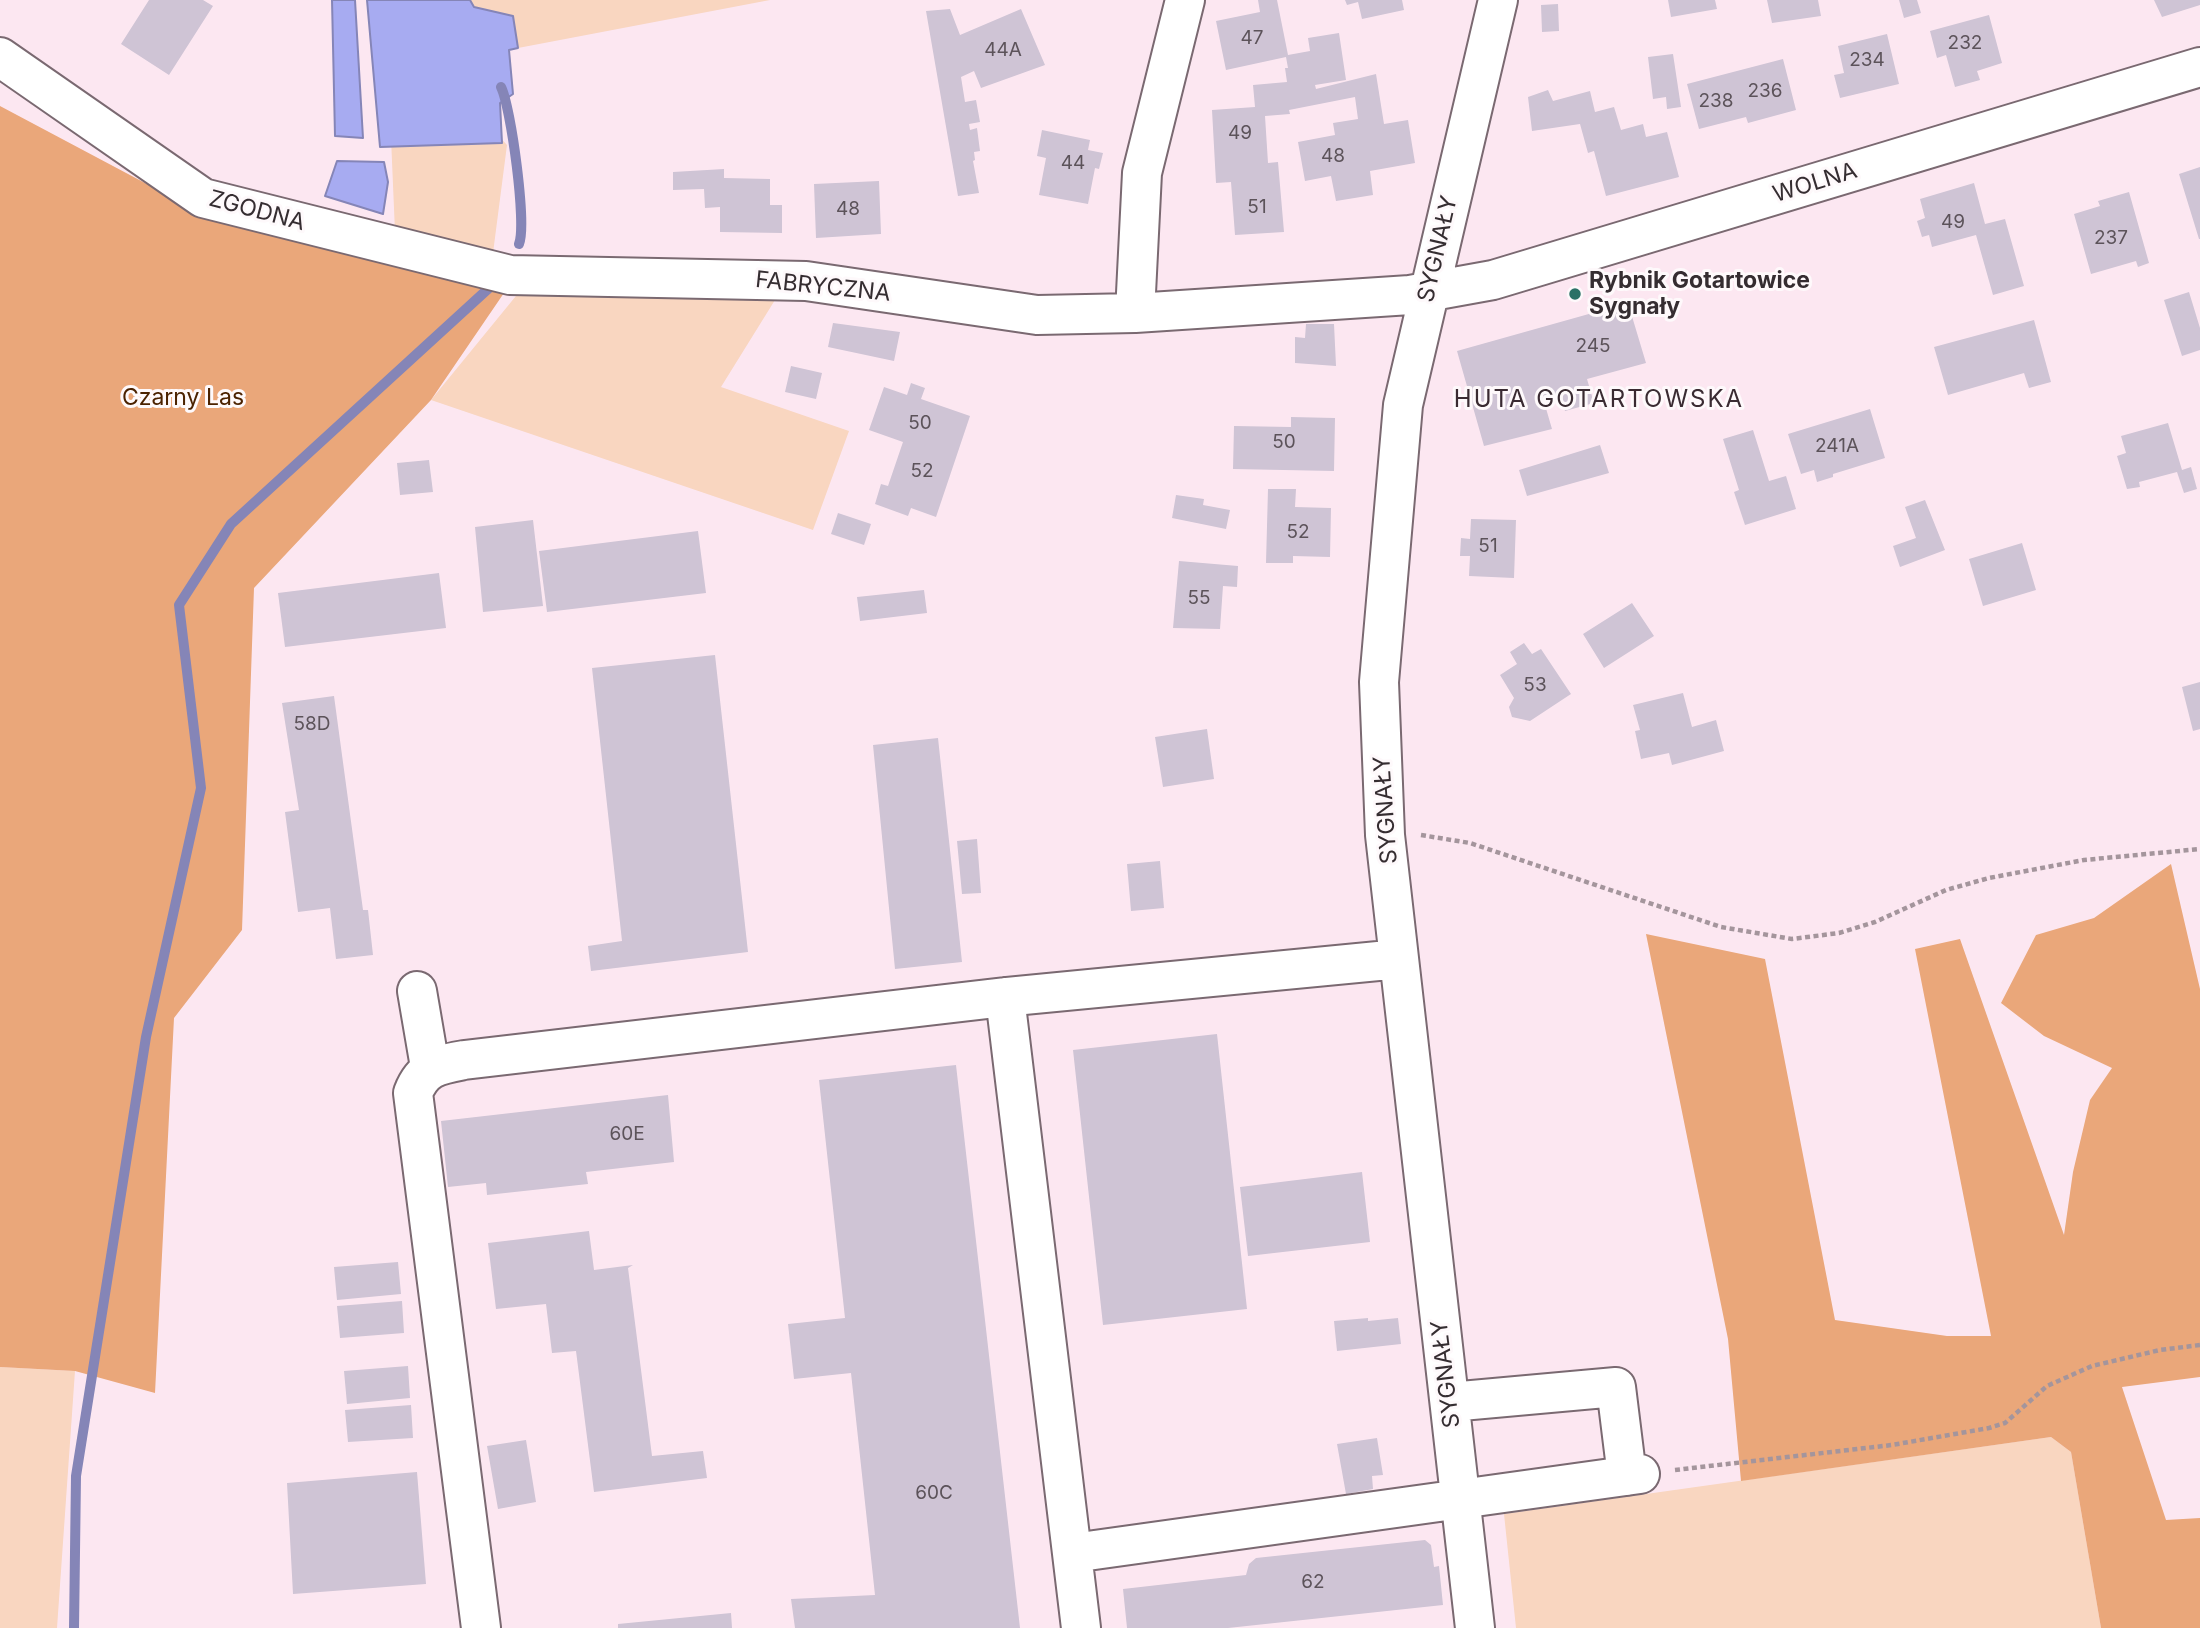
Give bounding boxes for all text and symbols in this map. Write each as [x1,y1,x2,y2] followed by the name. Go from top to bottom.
[1240,27,1264,49] house number: 47
[1948,32,1982,54] house number: 232
[984,39,1022,61] house number: 44A
[1849,49,1885,71] house number: 234
[1747,80,1783,102] house number: 236
[1698,90,1734,112] house number: 238
[1228,122,1252,144] house number: 49
[1321,145,1345,167] house number: 48
[1061,152,1085,174] house number: 44
[1770,157,1860,209] street label: WOLNA
[206,185,308,237] street label: ZGODNA
[1412,193,1464,305] street label: SYGNAŁY
[1247,196,1267,218] house number: 51
[836,198,860,220] house number: 48
[1941,211,1965,233] house number: 49
[2094,227,2128,249] house number: 237
[754,266,892,308] street label: FABRYCZNA
[1589,267,1810,321] place label: Rybnik Gotartowice Sygnały
[1567,286,1583,302] marker: Rybnik Gotartowice Sygnały
[1575,335,1611,357] house number: 245
[122,384,244,412] park label: Czarny Las
[1456,386,1742,414] district label: HUTA GOTARTOWSKA
[908,412,932,434] house number: 50
[1272,431,1296,453] house number: 50
[1815,435,1859,457] house number: 241A
[910,460,934,482] house number: 52
[1286,521,1310,543] house number: 52
[1478,535,1498,557] house number: 51
[1187,587,1211,609] house number: 55
[1523,674,1547,696] house number: 53
[293,713,331,735] house number: 58D
[1368,755,1404,865] street label: SYGNAŁY
[609,1123,645,1145] house number: 60E
[1426,1318,1466,1430] street label: SYGNAŁY
[915,1482,953,1504] house number: 60C
[1301,1571,1325,1593] house number: 62

